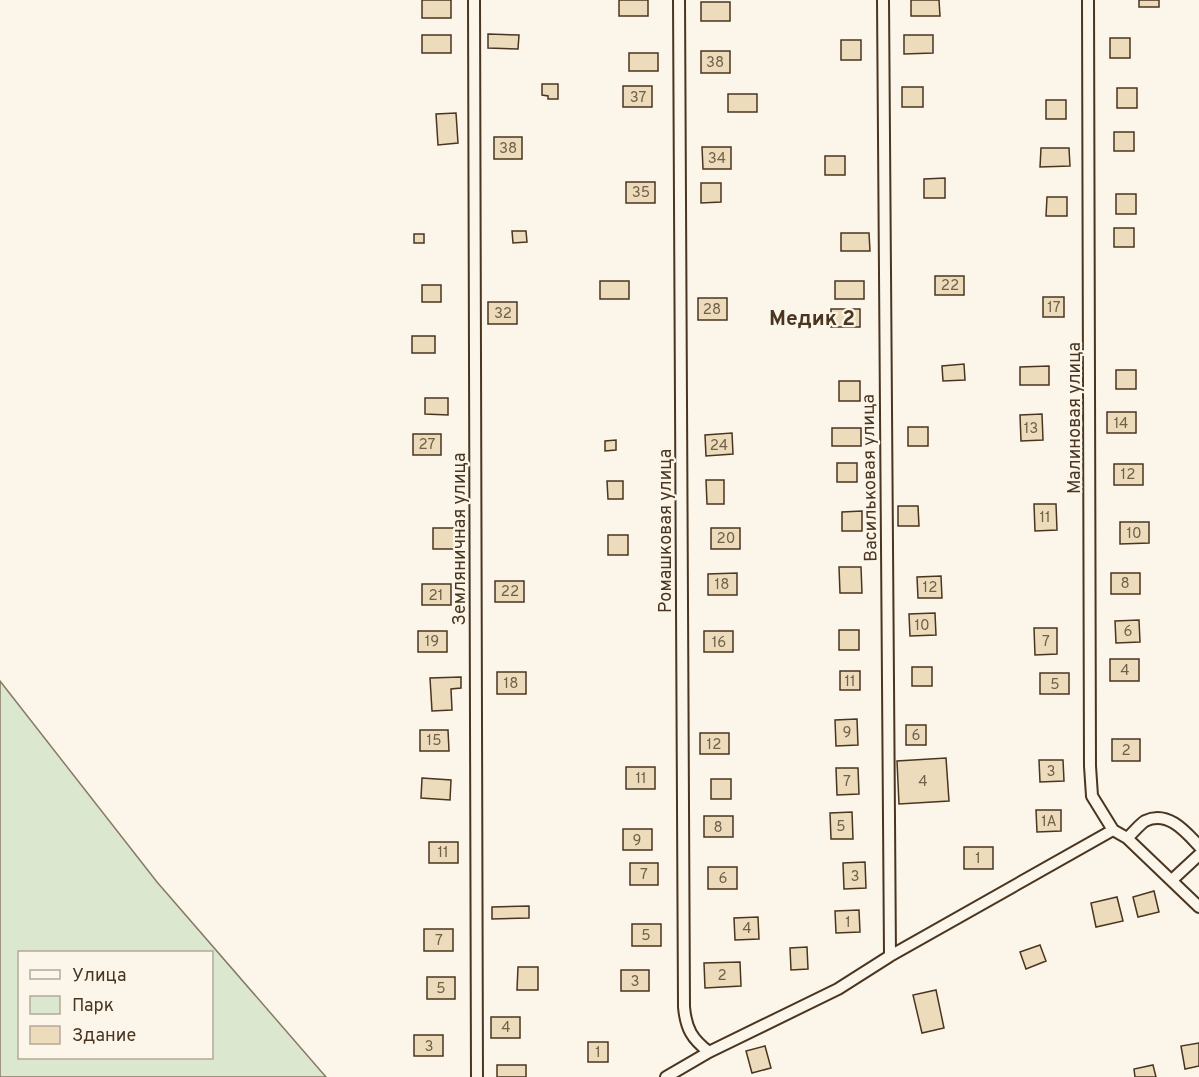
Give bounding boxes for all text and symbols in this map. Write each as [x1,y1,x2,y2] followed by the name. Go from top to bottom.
[706,54,724,73] house number: 38
[630,89,647,108] house number: 37
[499,140,517,159] house number: 38
[708,150,726,169] house number: 34
[632,184,650,203] house number: 35
[941,277,959,296] house number: 22
[1047,299,1061,318] house number: 17
[703,301,721,320] house number: 28
[494,305,512,324] house number: 32
[769,306,855,333] district label: Медик 2
[1064,342,1087,494] street label: Малиновая улица
[858,394,883,562] street label: Васильковая улица
[1114,415,1128,434] house number: 14
[1024,420,1038,439] house number: 13
[419,436,436,455] house number: 27
[710,437,728,456] house number: 24
[655,449,678,613] street label: Ромашковая улица
[449,453,472,625] street label: Земляничная улица
[1121,466,1135,485] house number: 12
[1039,509,1051,528] house number: 11
[1126,525,1142,544] house number: 10
[717,530,735,549] house number: 20
[1120,575,1130,594] house number: 8
[715,576,729,595] house number: 18
[923,579,937,598] house number: 12
[501,583,519,602] house number: 22
[429,587,443,606] house number: 21
[914,617,930,636] house number: 10
[1124,623,1133,642] house number: 6
[425,633,439,652] house number: 19
[1042,633,1050,652] house number: 7
[712,634,726,653] house number: 16
[1120,662,1130,681] house number: 4
[844,673,856,692] house number: 11
[504,675,518,694] house number: 18
[1050,676,1060,695] house number: 5
[843,724,851,743] house number: 9
[912,727,921,746] house number: 6
[427,732,441,751] house number: 15
[707,736,721,755] house number: 12
[1121,742,1131,761] house number: 2
[1046,763,1056,782] house number: 3
[635,770,647,789] house number: 11
[843,773,851,792] house number: 7
[918,773,928,792] house number: 4
[1041,813,1057,832] house number: 1А
[836,818,846,837] house number: 5
[713,819,723,838] house number: 8
[633,832,641,851] house number: 9
[437,844,449,863] house number: 11
[975,850,981,869] house number: 1
[640,866,648,885] house number: 7
[850,868,860,887] house number: 3
[719,870,728,889] house number: 6
[845,914,851,933] house number: 1
[742,920,752,939] house number: 4
[641,927,651,946] house number: 5
[435,932,443,951] house number: 7
[18,951,213,1059] legend
[72,965,126,988] text: Улица
[717,967,727,986] house number: 2
[630,973,640,992] house number: 3
[436,980,446,999] house number: 5
[72,995,114,1018] text: Парк
[501,1019,511,1038] house number: 4
[72,1025,136,1048] text: Здание
[424,1038,434,1057] house number: 3
[595,1044,601,1063] house number: 1

